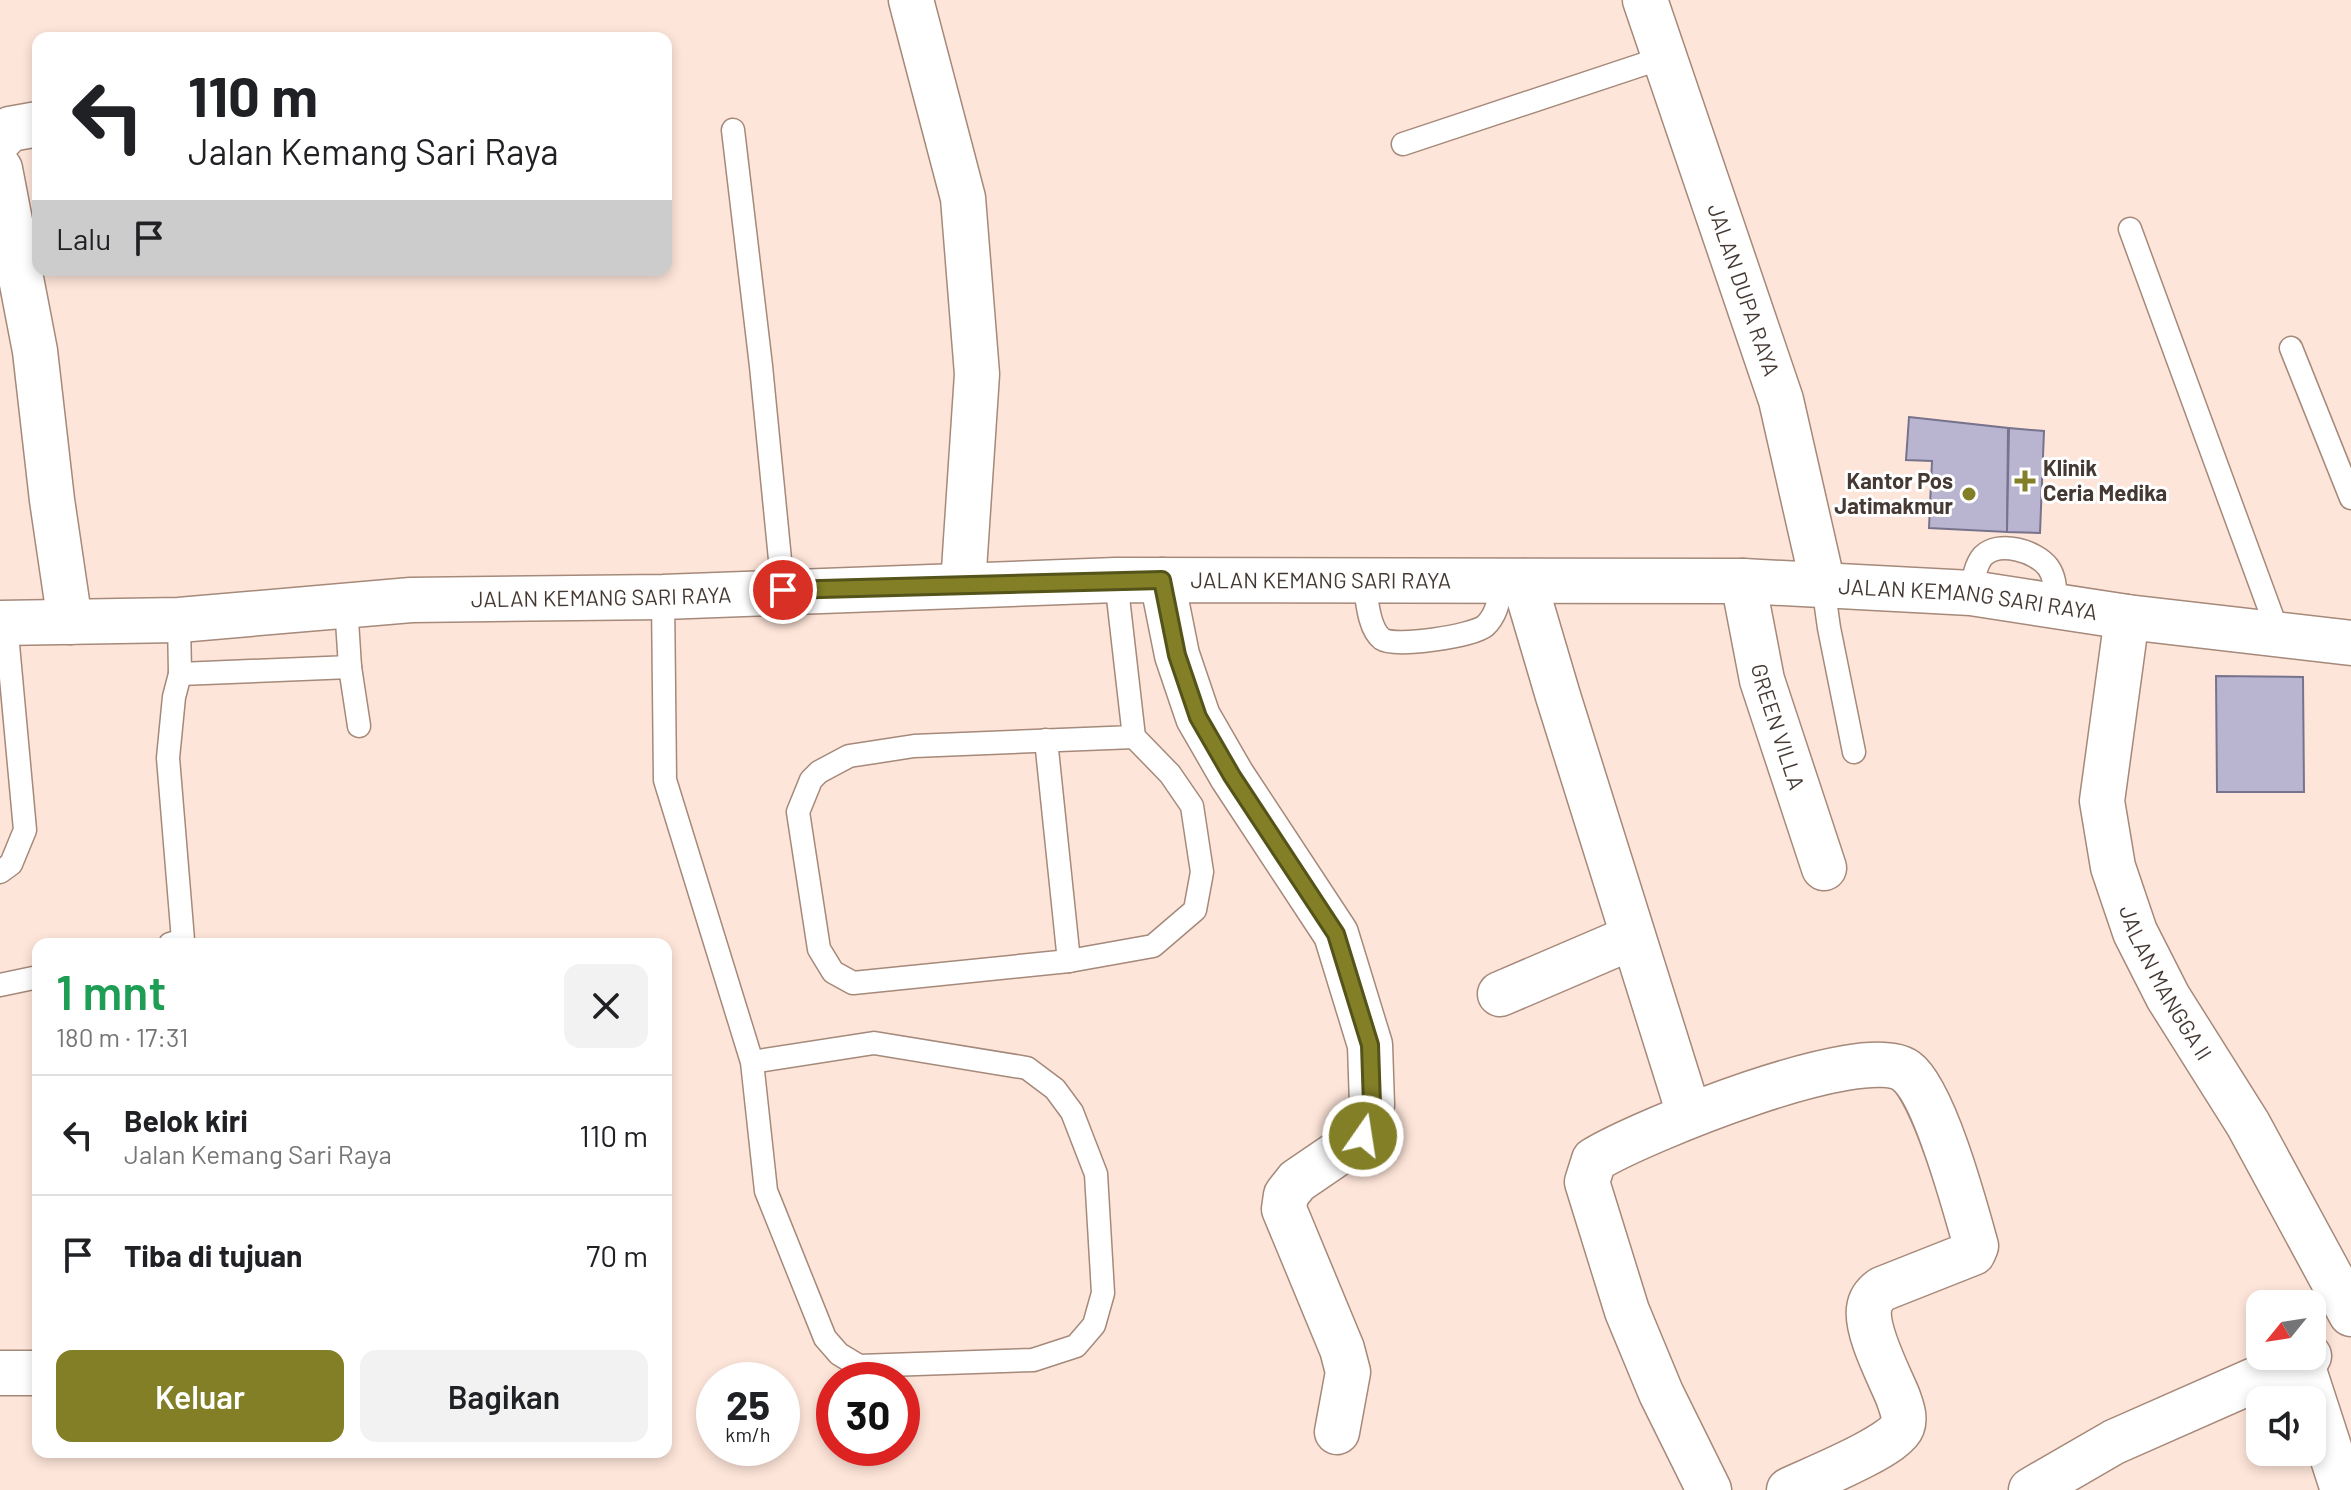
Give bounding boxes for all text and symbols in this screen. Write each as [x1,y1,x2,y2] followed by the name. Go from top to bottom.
[188,61,318,128] text: 110 m
[56,64,160,168] icon: left
[188,129,559,172] text: Jalan Kemang Sari Raya
[1703,200,1786,379] street label: JALAN DUPA RAYA
[127,216,171,260] icon: arrive
[56,220,111,256] text: Lalu
[2043,454,2167,505] place label: Klinik Ceria Medika
[1834,467,1954,518] place label: Kantor Pos Jatimakmur
[2014,470,2036,492] marker: Klinik Ceria Medika
[1960,485,1978,503] marker: Kantor Pos Jatimakmur
[749,556,817,624] pin
[1191,566,1451,593] street label: JALAN KEMANG SARI RAYA
[761,568,805,612] icon: arrive
[1838,572,2099,624] street label: JALAN KEMANG SARI RAYA
[471,580,732,611] street label: JALAN KEMANG SARI RAYA
[1747,661,1811,793] street label: GREEN VILLA
[2115,902,2218,1064] street label: JALAN MANGGA II
[56,962,166,1020] text: 1 mnt
[564,964,648,1048] button: close
[56,1021,188,1052] text: 180 m · 17:31
[1321,1094,1405,1178] position arrow
[124,1102,248,1138] text: Belok kiri
[56,1113,100,1157] icon: left
[579,1117,648,1153] text: 110 m
[124,1138,392,1169] text: Jalan Kemang Sari Raya
[56,1233,100,1277] icon: arrive
[124,1237,302,1273] text: Tiba di tujuan
[586,1237,648,1273] text: 70 m
[2246,1290,2326,1370] north arrow
[2246,1290,2326,1466] map controls
[56,1350,344,1442] button: Keluar
[360,1350,648,1442] button: Bagikan
[816,1362,920,1466] speed limit sign: 30
[726,1380,770,1428] text: 25
[2246,1386,2326,1466] button: sound
[725,1422,771,1446] text: km/h

